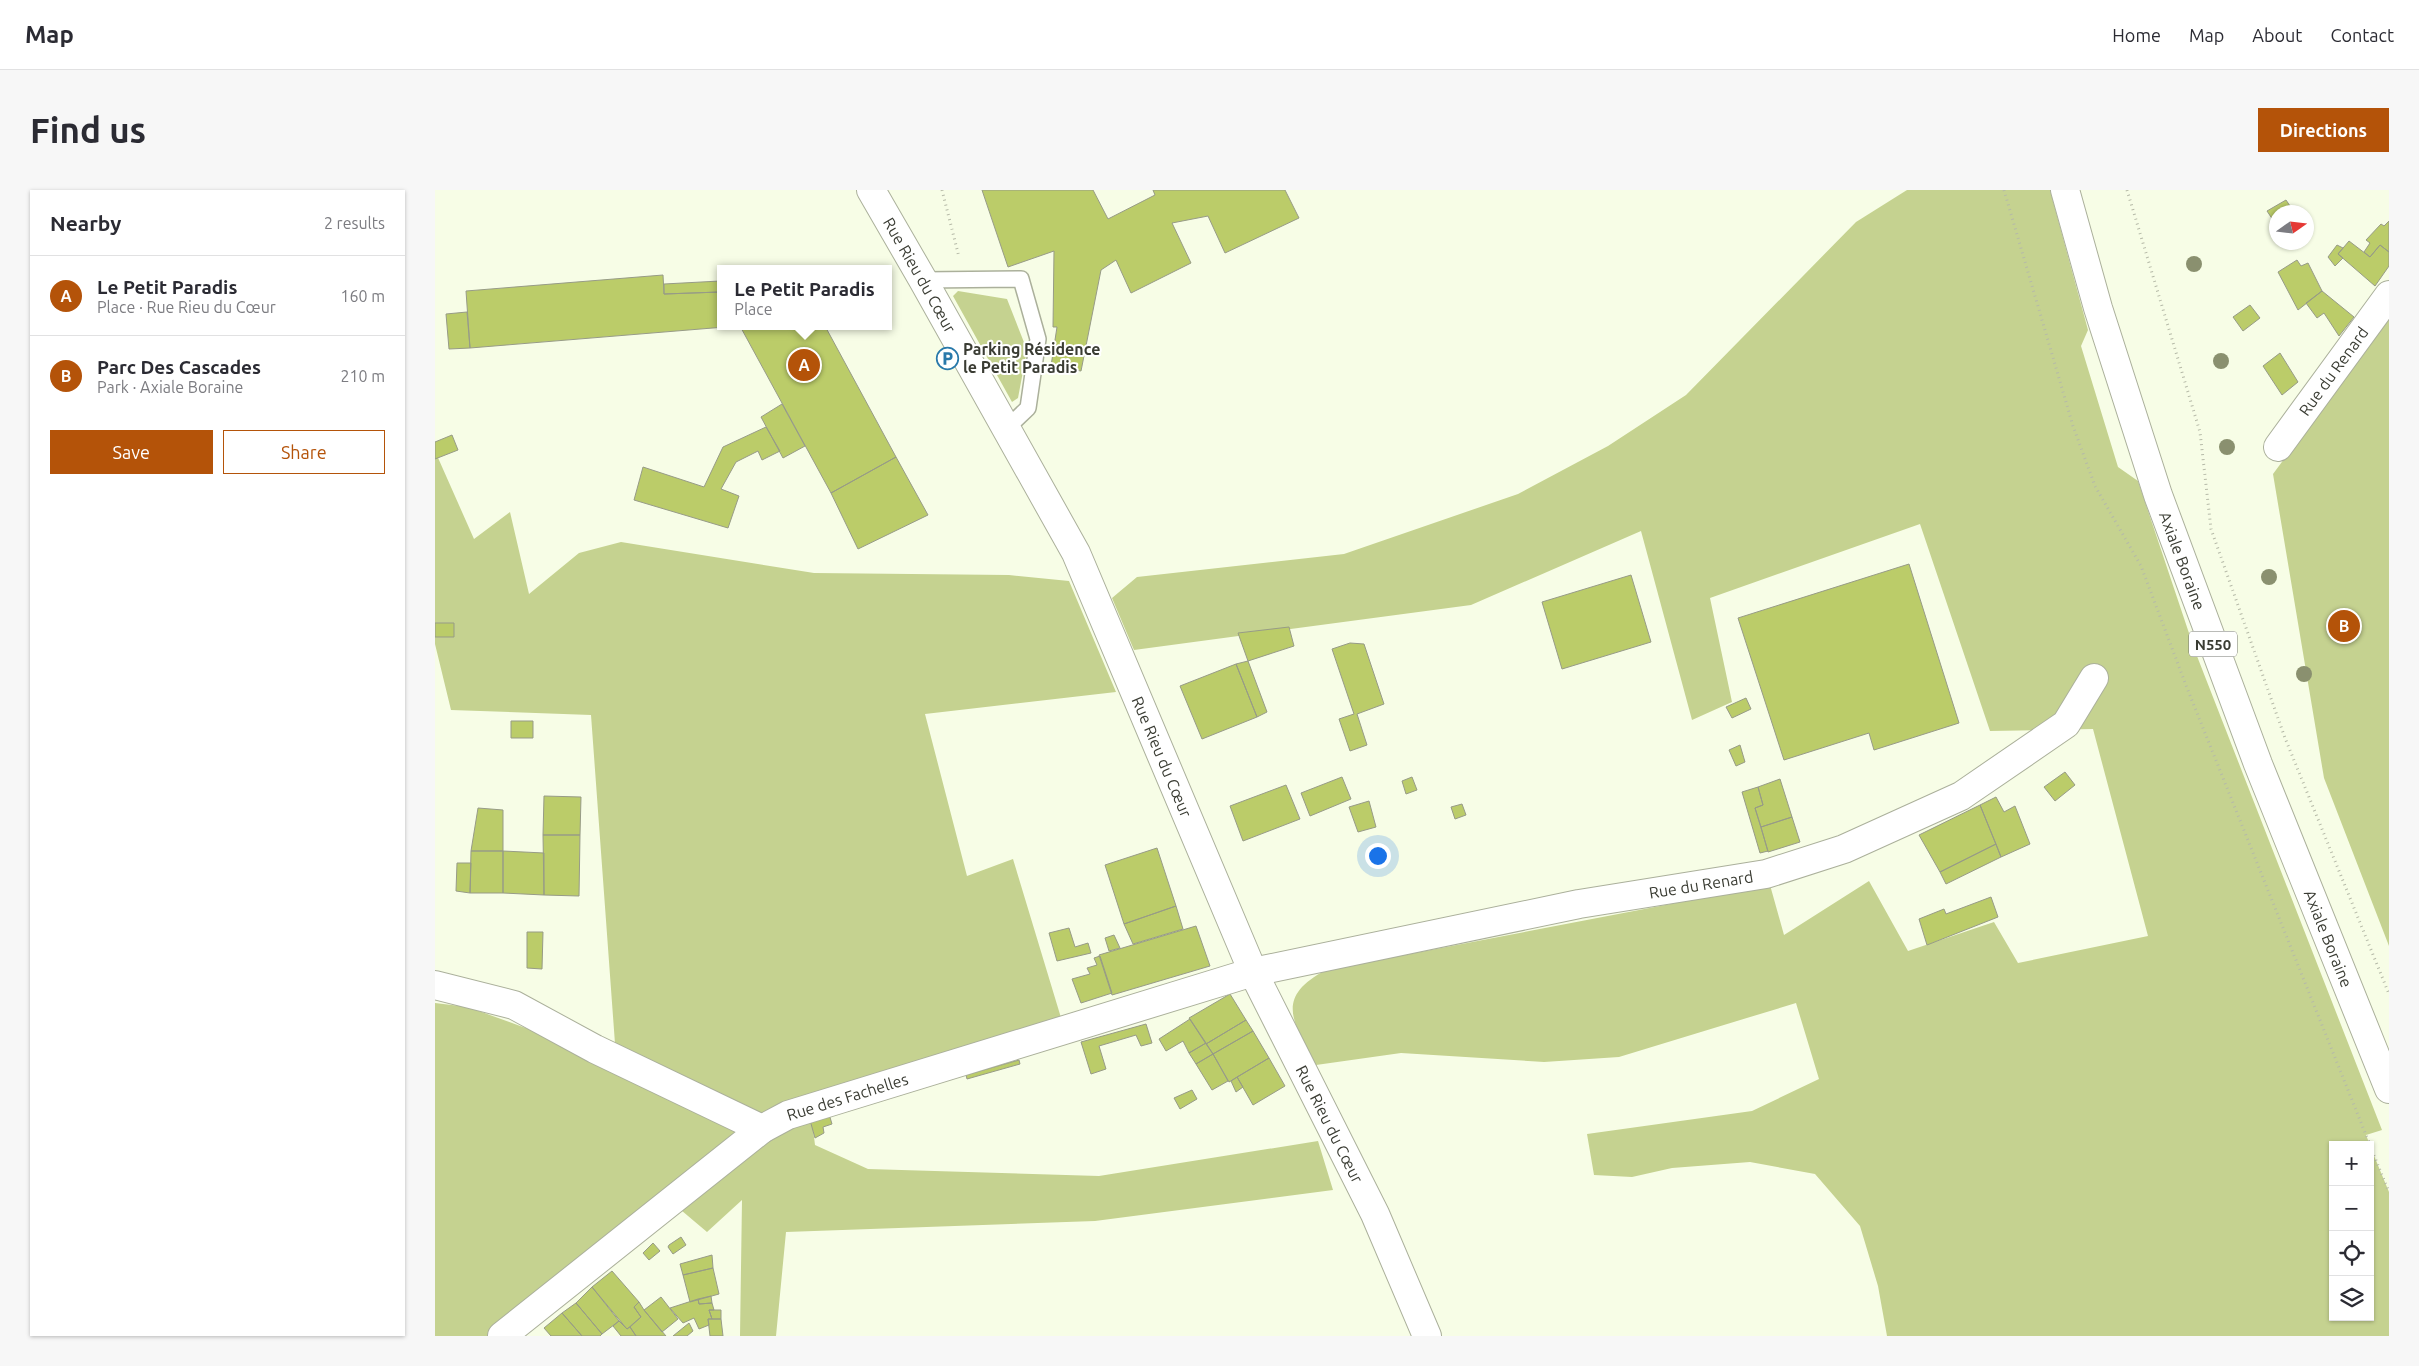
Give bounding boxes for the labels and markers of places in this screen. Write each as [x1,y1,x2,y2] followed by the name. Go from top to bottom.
[963,340,1100,376] place label: Parking Résidence le Petit Paradis
[788,346,820,384] pin: A
[935,346,959,370] parking icon: Parking Résidence le Petit Paradis
[2328,607,2360,645] pin: B

